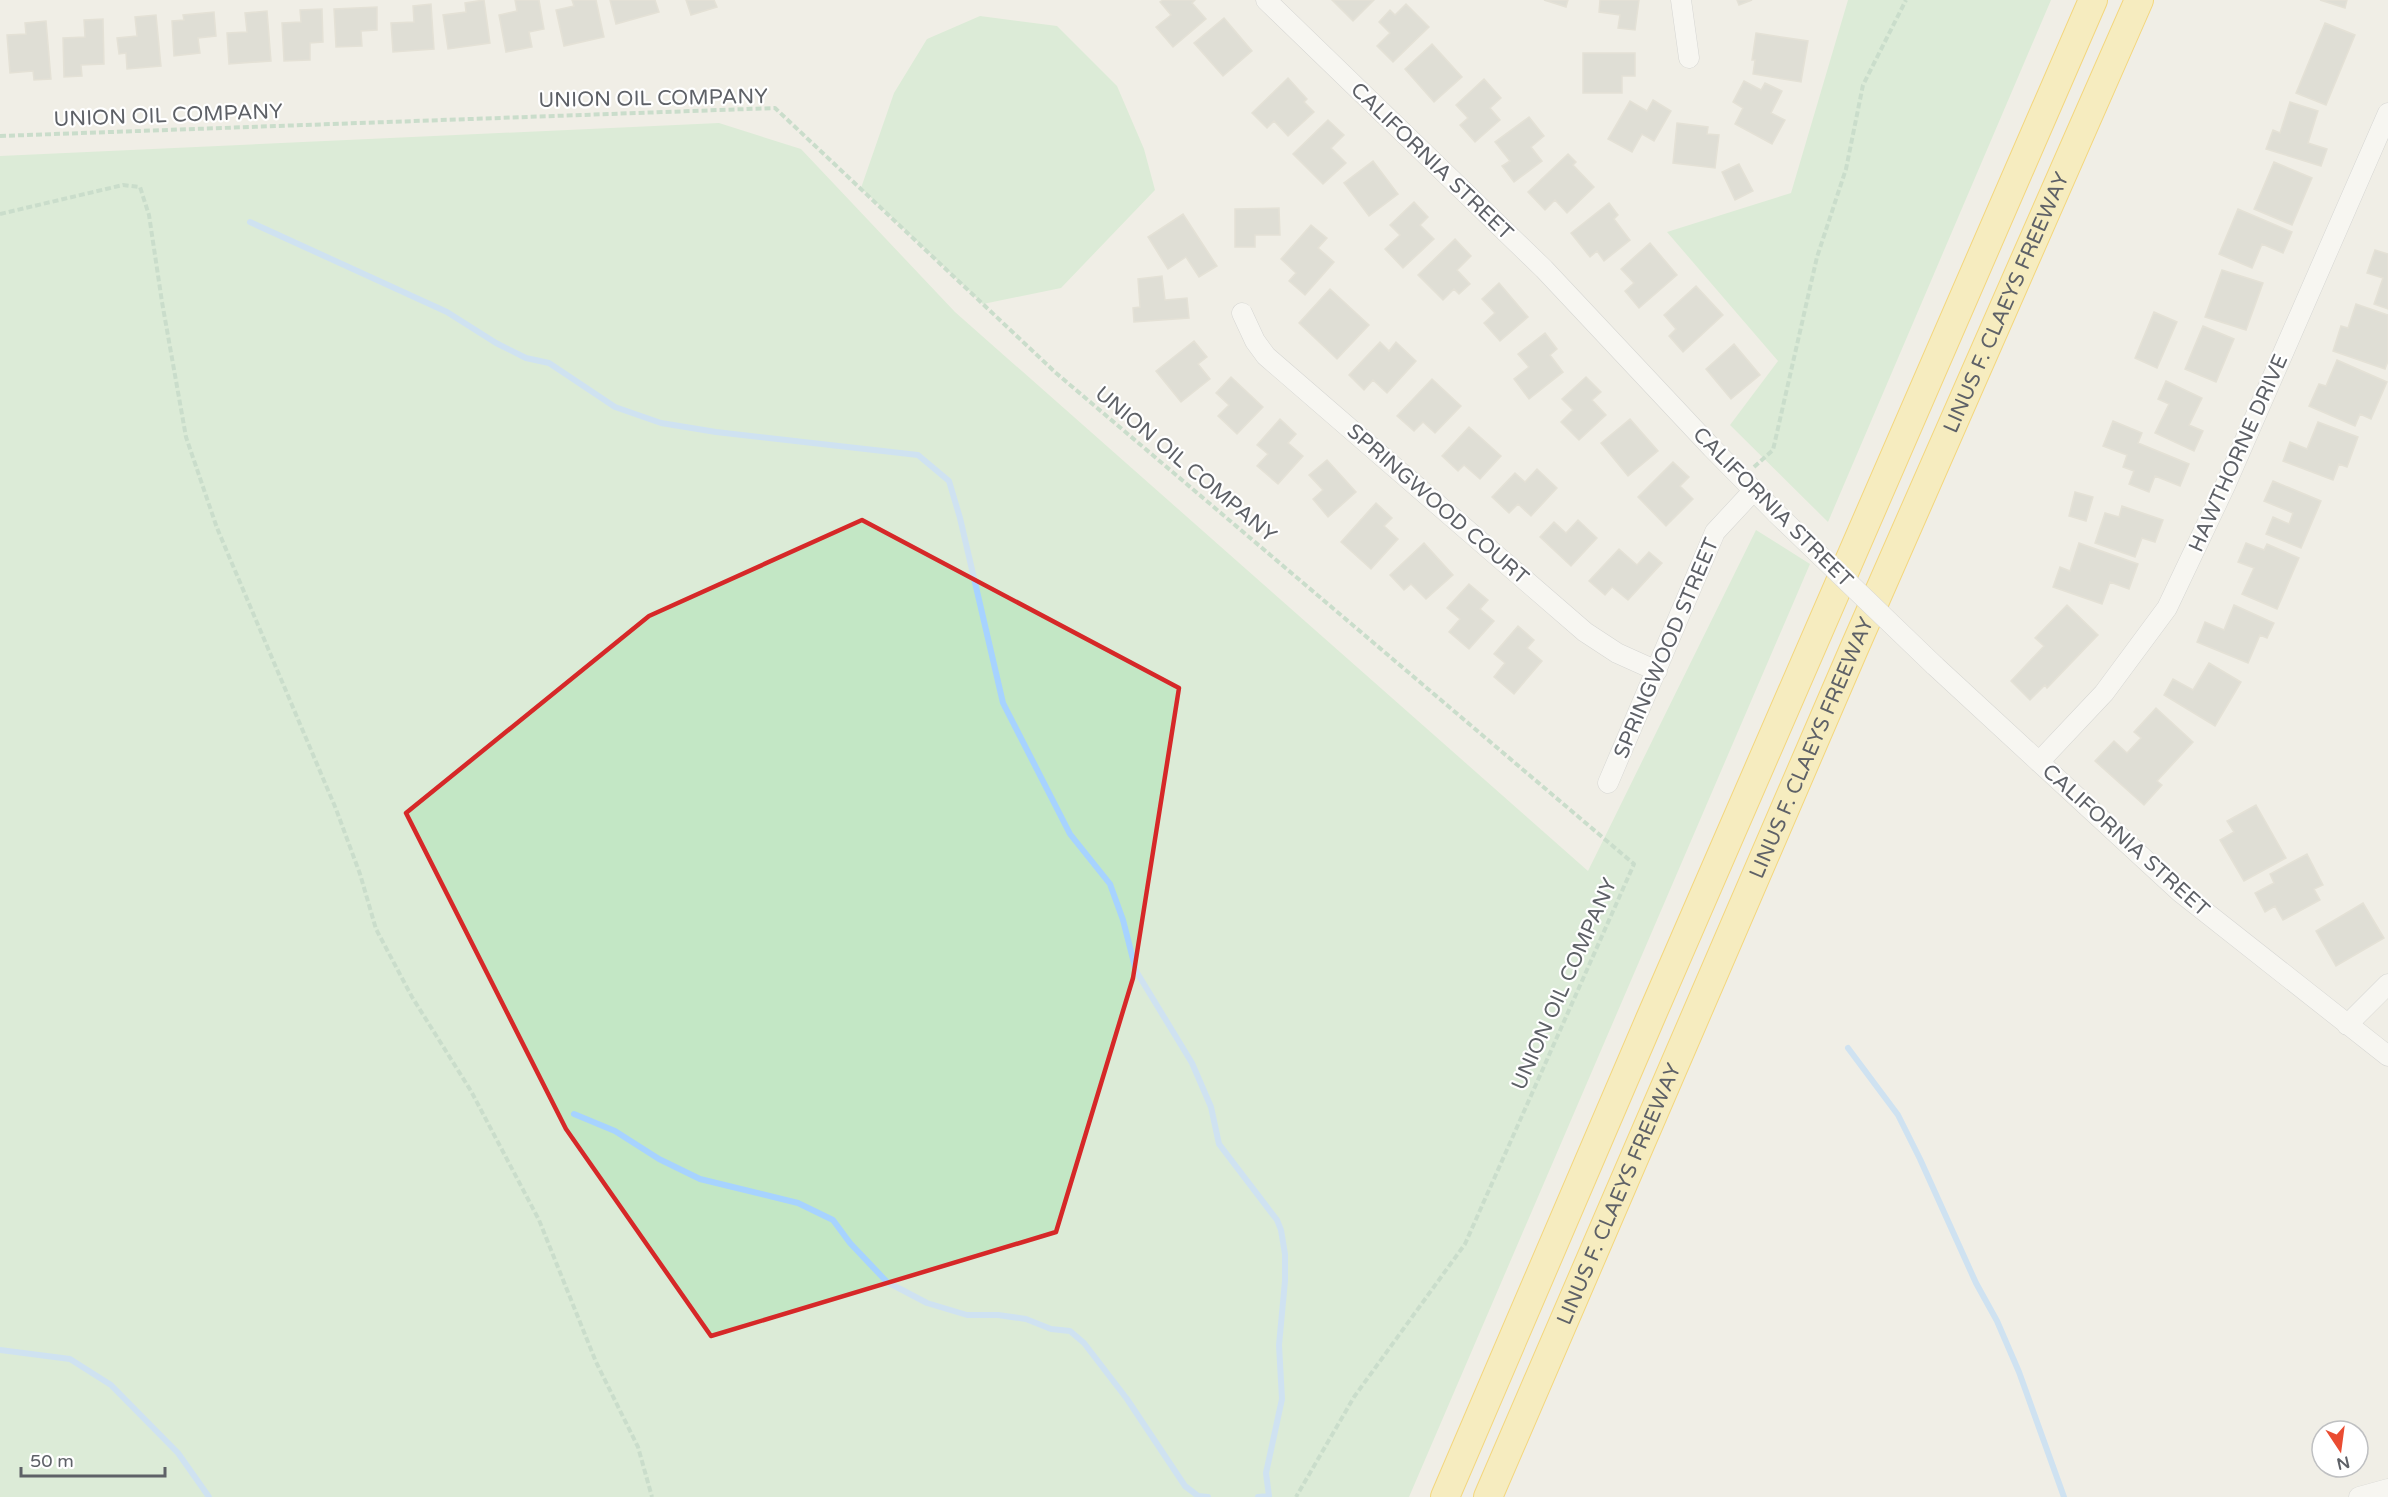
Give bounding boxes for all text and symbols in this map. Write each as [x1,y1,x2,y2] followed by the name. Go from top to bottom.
[1345,77,1518,246] street label: CALIFORNIA STREET
[538,84,768,113] street label: UNION OIL COMPANY
[53,99,283,132] street label: UNION OIL COMPANY
[1938,169,2075,437] street label: LINUS F. CLAEYS FREEWAY
[2184,350,2293,556] street label: HAWTHORNE DRIVE
[1090,381,1282,548] street label: UNION OIL COMPANY
[1342,419,1534,590] street label: SPRINGWOOD COURT
[1687,422,1858,593] street label: CALIFORNIA STREET
[1609,534,1724,762] street label: SPRINGWOOD STREET
[1744,613,1879,882] street label: LINUS F. CLAEYS FREEWAY
[2037,759,2215,922] street label: CALIFORNIA STREET
[1506,874,1623,1094] street label: UNION OIL COMPANY
[1552,1060,1687,1329] street label: LINUS F. CLAEYS FREEWAY
[2310,1419,2370,1479] north arrow
[21,1440,165,1478] scale bar
[30,1450,74,1472] text: 50 m
[2335,1451,2352,1474] text: N

